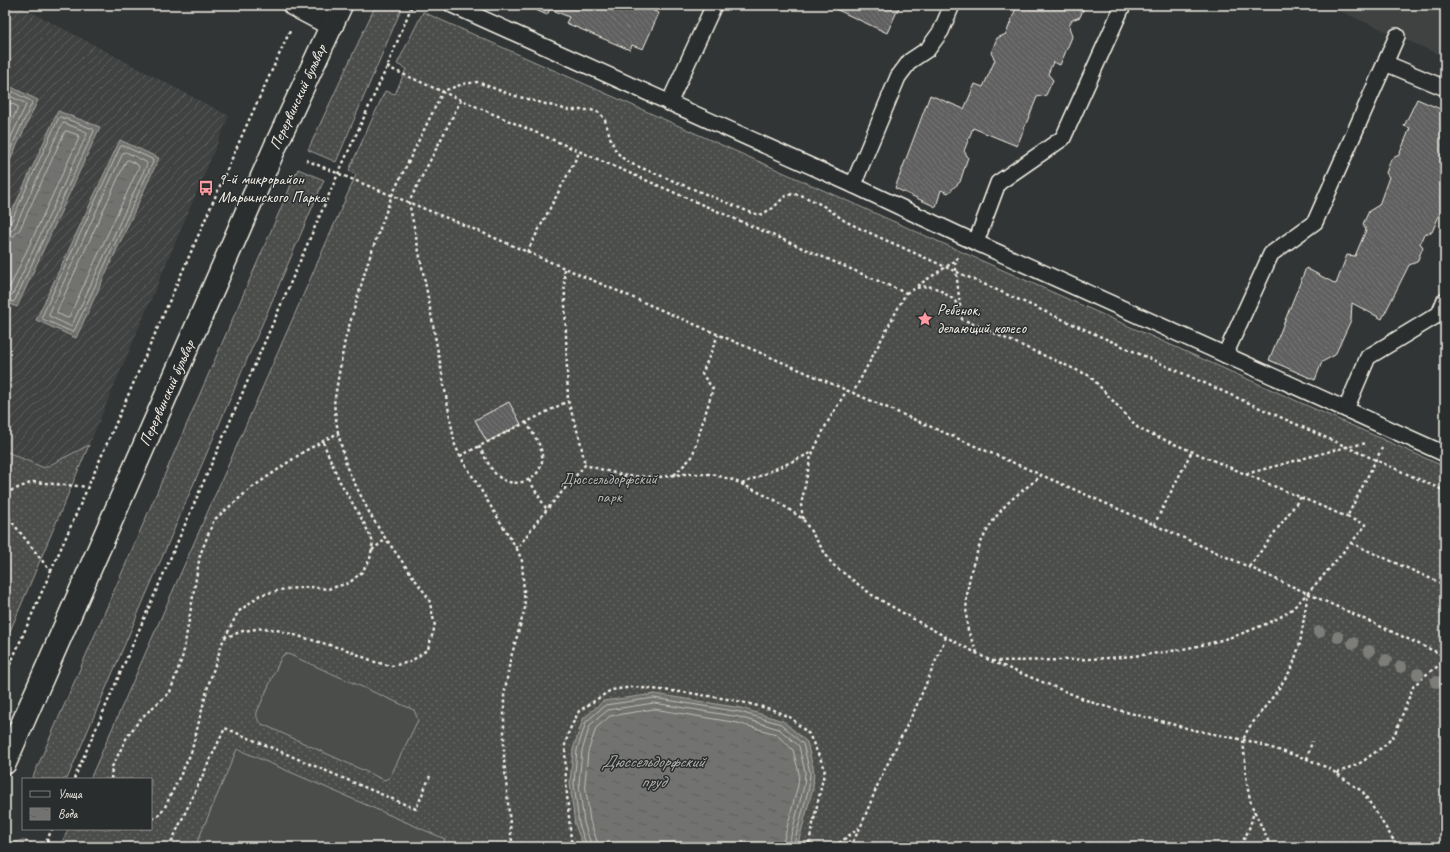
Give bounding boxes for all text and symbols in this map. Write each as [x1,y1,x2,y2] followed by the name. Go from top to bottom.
[265,40,332,153] street label: Перервинский бульвар
[218,169,327,207] place label: 9-й микрорайон Марьинского Парка
[197,179,215,197] bus stop icon: 9-й микрорайон Марьинского Парка
[937,300,1028,338] place label: Ребенок, делающий колесо
[916,310,934,328] place icon: Ребенок, делающий колесо
[135,336,200,449] street label: Перервинский бульвар
[561,469,659,507] park label: Дюссельдорфский парк
[601,751,708,792] water label: Дюссельдорфский пруд
[22,778,152,830] legend
[58,786,83,802] text: Улица
[58,806,79,822] text: Вода

